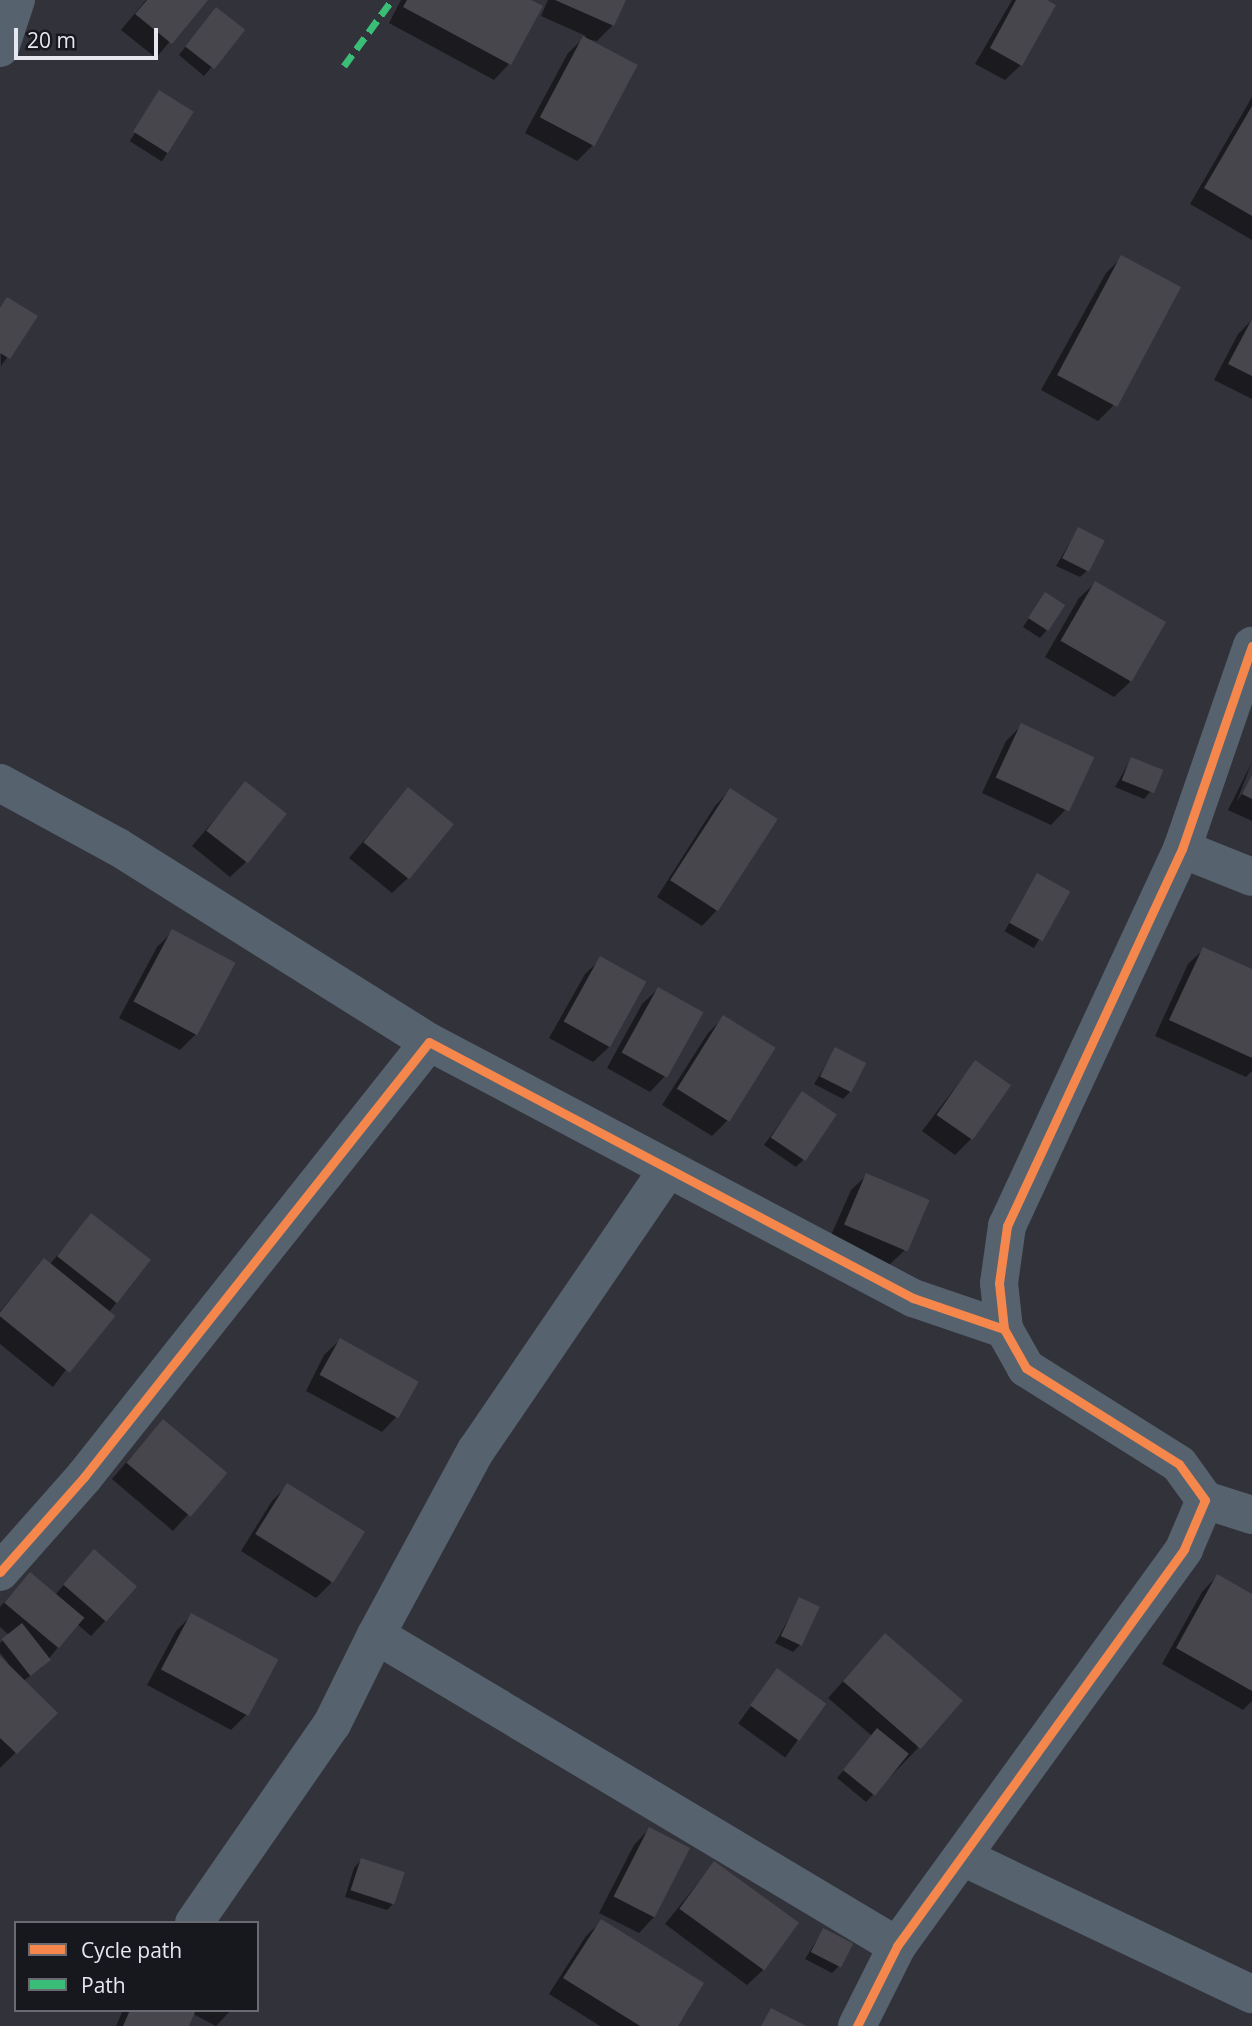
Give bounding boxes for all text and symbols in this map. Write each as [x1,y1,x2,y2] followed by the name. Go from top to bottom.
[18,14,161,58] scale bar
[27,26,76,54] text: 20 m
[14,1921,259,2012] legend
[81,1936,182,1964] text: Cycle path
[81,1971,126,1999] text: Path

